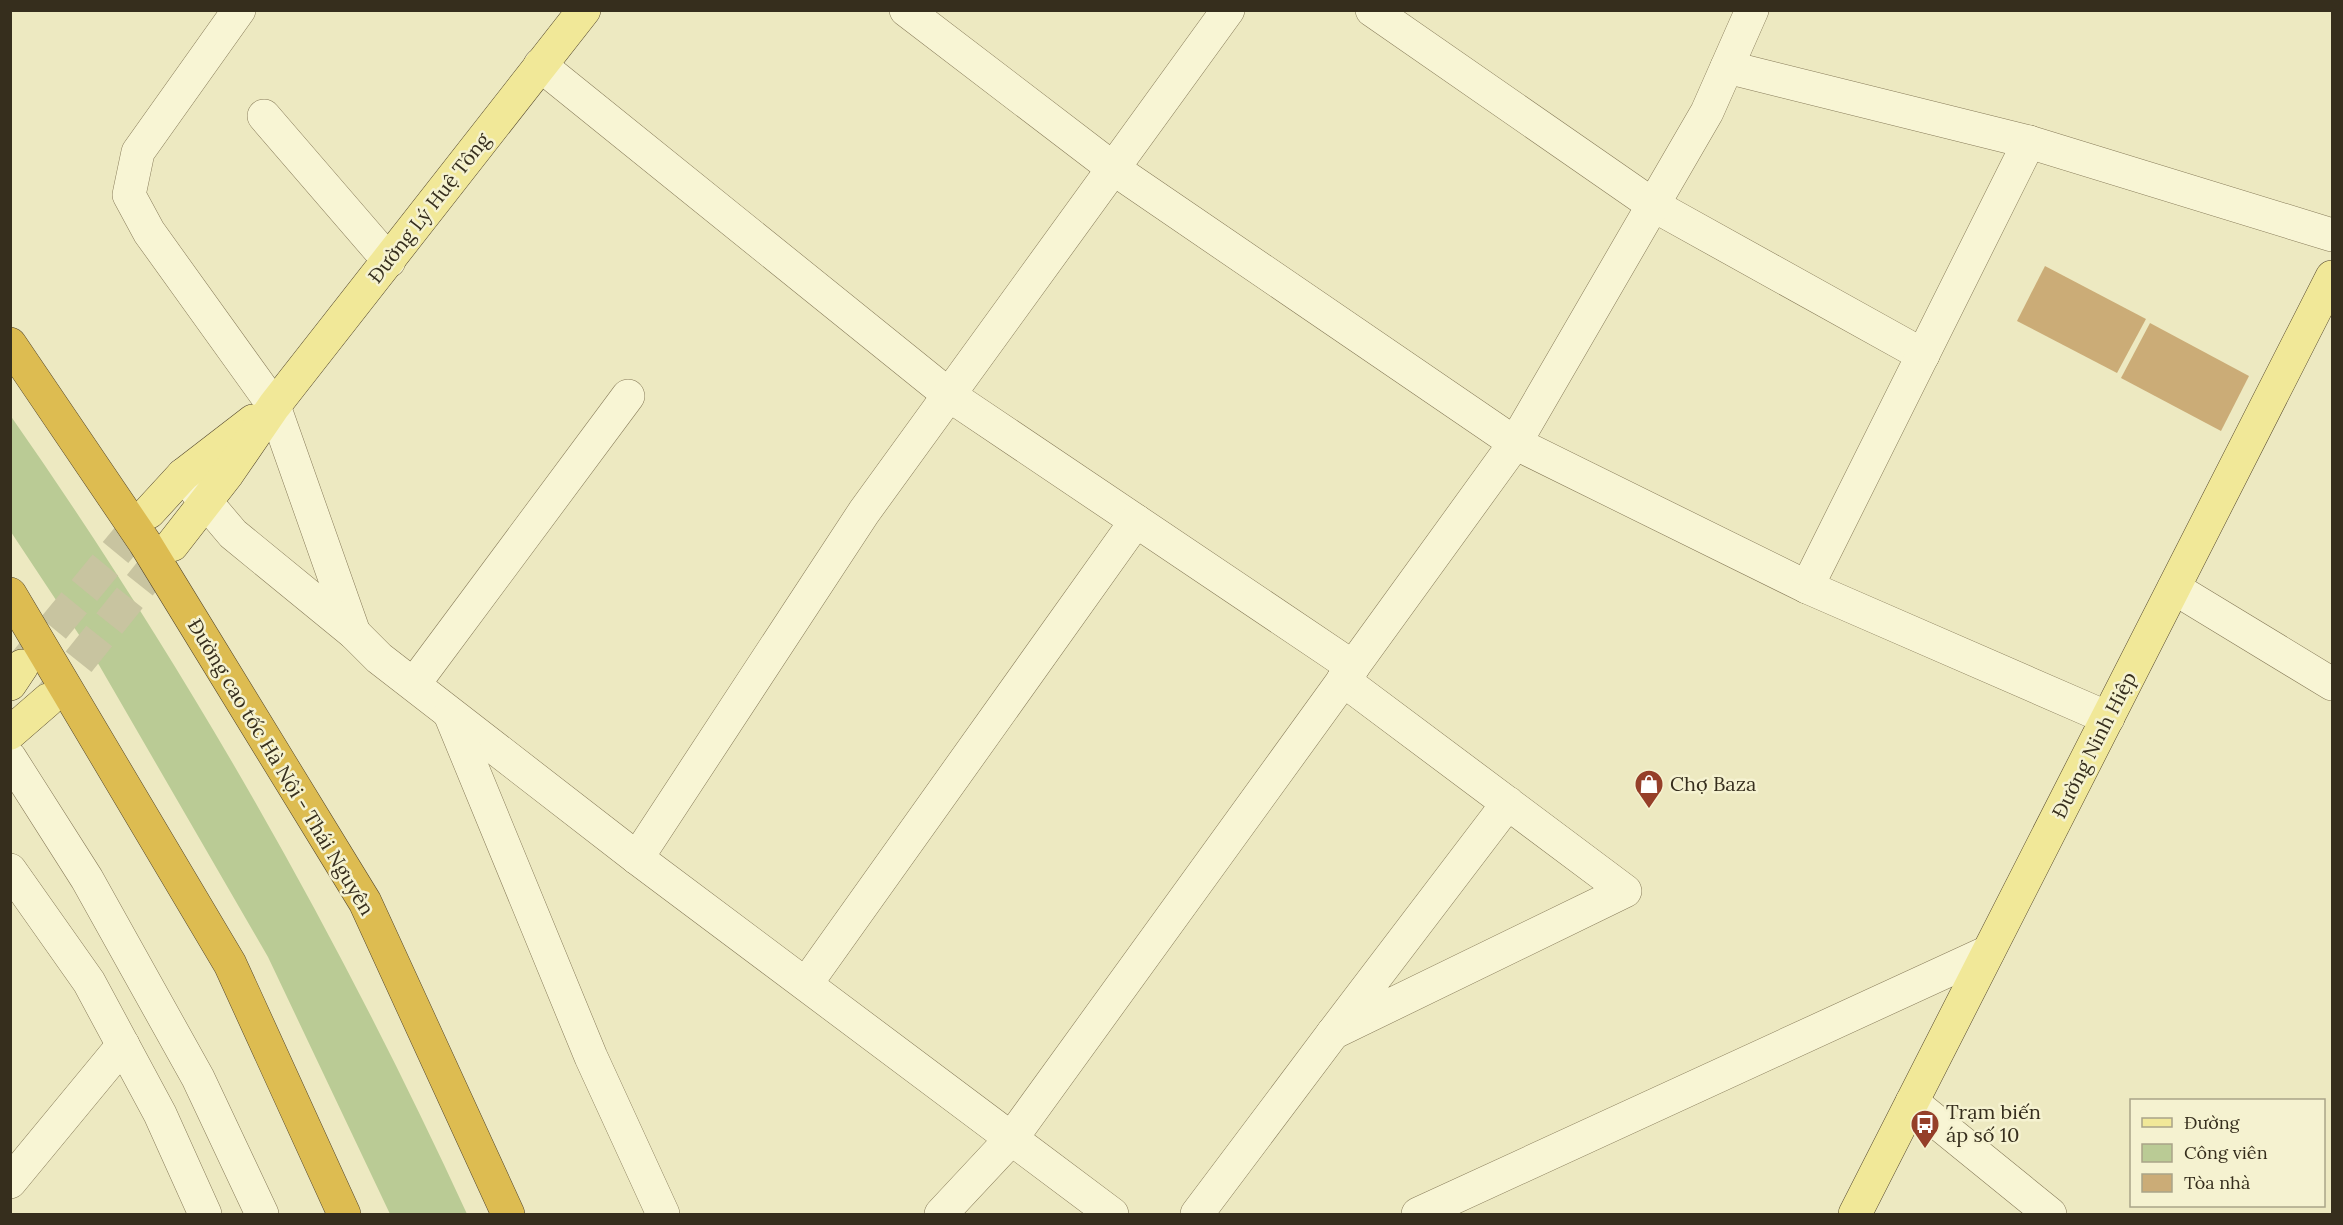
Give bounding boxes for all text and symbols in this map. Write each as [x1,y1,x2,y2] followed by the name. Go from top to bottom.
[362,127,496,288] street label: Đường Lý Huệ Tông
[183,614,380,920] street label: Đường cao tốc Hà Nội - Thái Nguyên
[2046,667,2141,822] street label: Đường Ninh Hiệp
[1633,768,1665,810] shop icon: Chợ Baza
[1670,771,1756,796] place label: Chợ Baza
[1946,1099,2041,1147] place label: Trạm biến áp số 10
[2130,1099,2325,1207] legend
[1909,1108,1941,1150] bus stop icon: Trạm biến áp số 10
[2184,1111,2241,1134] text: Đường
[2184,1141,2268,1164] text: Công viên
[2184,1171,2250,1194] text: Tòa nhà

